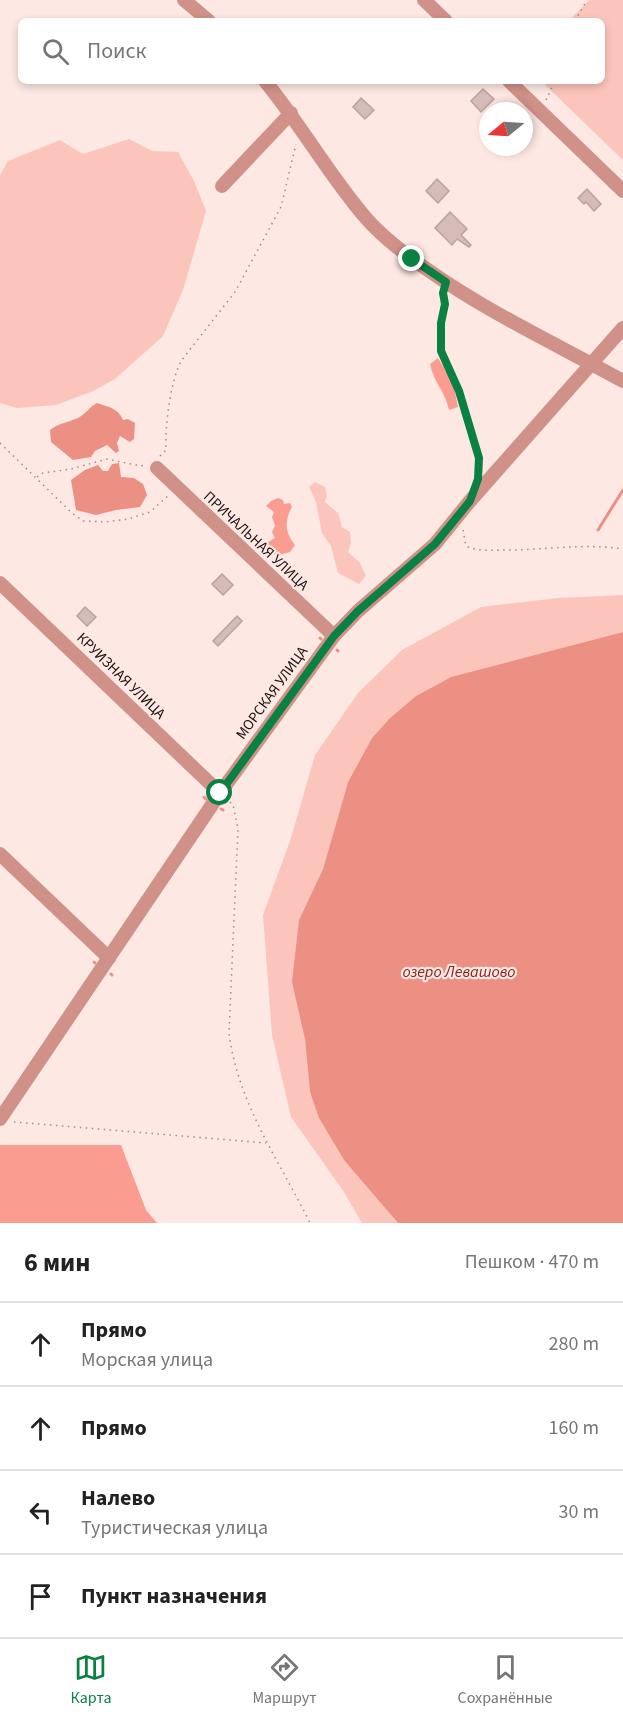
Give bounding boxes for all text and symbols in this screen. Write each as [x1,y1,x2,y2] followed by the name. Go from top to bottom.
[18,18,605,84] search box
[39,35,72,68] icon: search
[87,35,146,67] text: Поиск
[479,102,533,156] north arrow
[398,245,424,271] route end
[199,487,314,596] street label: ПРИЧАЛЬНАЯ УЛИЦА
[72,628,171,725] street label: КРУИЗНАЯ УЛИЦА
[231,642,313,744] street label: МОРСКАЯ УЛИЦА
[206,779,232,805] route start
[403,961,515,983] water label: озеро Левашово
[24,1244,90,1281] text: 6 мин
[465,1248,599,1276] text: Пешком · 470 m
[81,1314,147,1346] text: Прямо
[24,1328,57,1361] icon: ahead
[549,1330,599,1358] text: 280 m
[81,1346,213,1374] text: Морская улица
[24,1412,57,1445] icon: ahead
[81,1412,147,1444] text: Прямо
[549,1414,599,1442] text: 160 m
[81,1482,155,1514] text: Налево
[24,1496,57,1529] icon: left
[559,1498,599,1526] text: 30 m
[81,1514,268,1542] text: Туристическая улица
[24,1580,57,1613] icon: arrive
[81,1580,267,1612] text: Пункт назначения
[70,1651,111,1709] tab: Карта
[252,1651,317,1709] tab: Маршрут
[458,1651,553,1709] tab: Сохранённые

